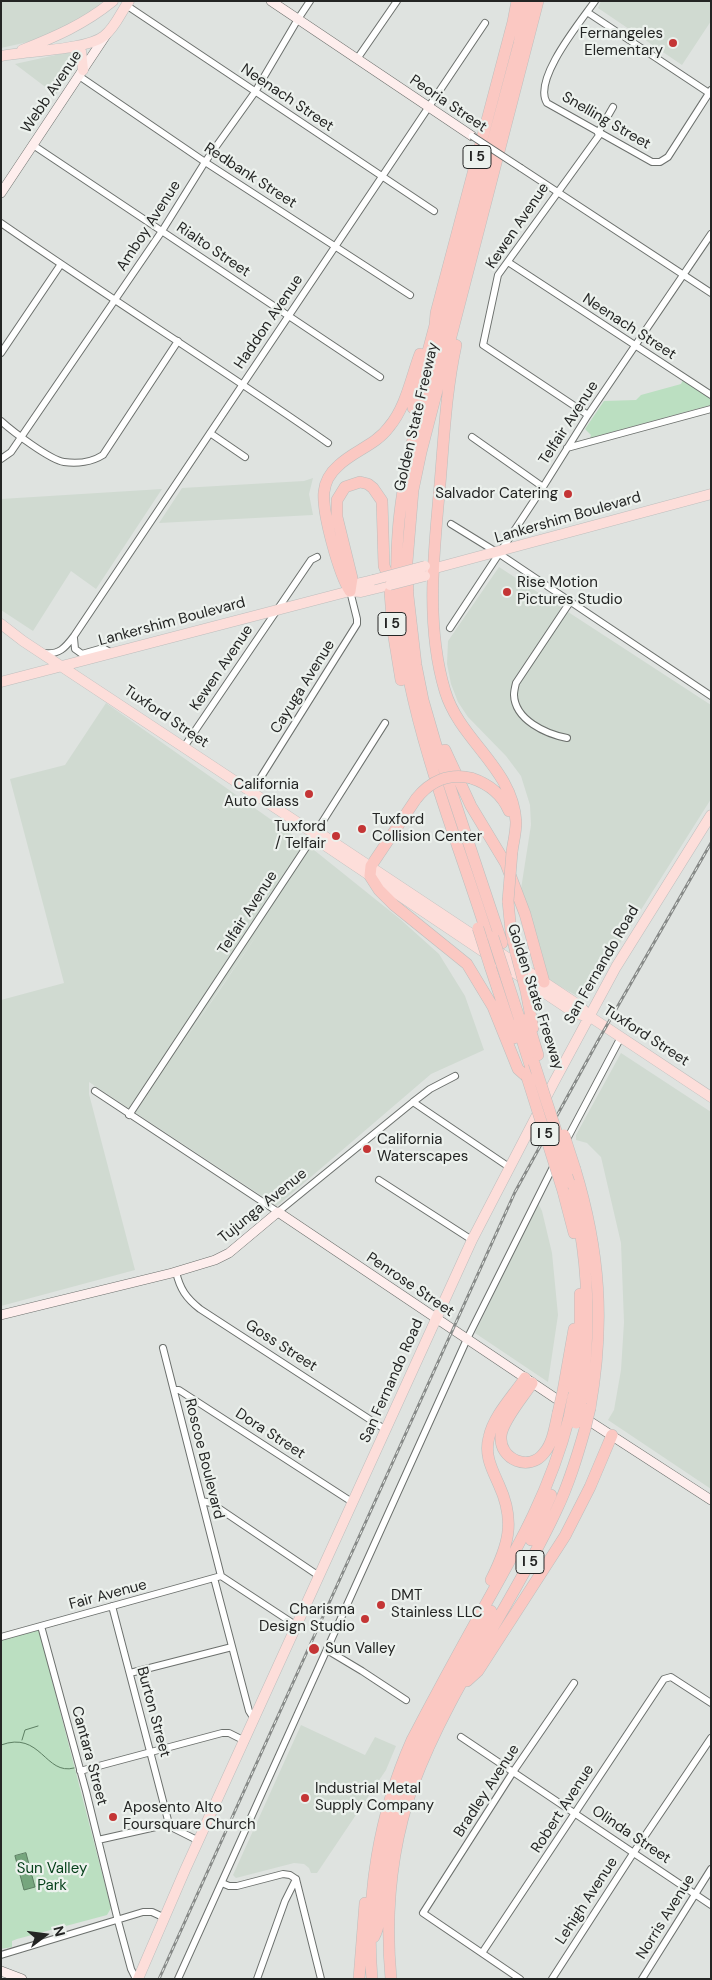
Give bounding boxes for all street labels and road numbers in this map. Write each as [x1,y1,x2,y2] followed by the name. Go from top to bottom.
[18,47,86,137] street label: Webb Avenue
[237,60,337,136] street label: Neenach Street
[406,72,490,136] street label: Peoria Street
[558,88,654,154] street label: Snelling Street
[200,139,300,213] street label: Redbank Street
[463,146,491,168] road number: I 5
[113,177,185,275] street label: Amboy Avenue
[483,180,553,272] street label: Kewen Avenue
[173,219,253,281] street label: Rialto Street
[231,272,307,372] street label: Haddon Avenue
[579,290,679,364] street label: Neenach Street
[391,341,443,493] street label: Golden State Freeway
[535,378,603,468] street label: Telfair Avenue
[493,488,643,548] street label: Lankershim Boulevard
[97,594,247,650] street label: Lankershim Boulevard
[378,612,406,636] road number: I 5
[187,622,257,714] street label: Kewen Avenue
[267,637,339,737] street label: Cayuga Avenue
[120,682,212,752] street label: Tuxford Street
[214,868,282,958] street label: Telfair Avenue
[561,903,643,1027] street label: San Fernando Road
[503,922,567,1072] street label: Golden State Freeway
[600,1002,692,1070] street label: Tuxford Street
[531,1122,559,1146] road number: I 5
[215,1165,311,1247] street label: Tujunga Avenue
[363,1249,457,1321] street label: Penrose Street
[242,1316,320,1376] street label: Goss Street
[357,1316,427,1446] street label: San Fernando Road
[180,1397,228,1521] street label: Roscoe Boulevard
[232,1405,308,1463] street label: Dora Street
[516,1550,544,1574] road number: I 5
[67,1576,149,1614] street label: Fair Avenue
[132,1665,174,1759] street label: Burton Street
[67,1705,111,1807] street label: Cantara Street
[450,1741,524,1841] street label: Bradley Avenue
[528,1761,598,1857] street label: Robert Avenue
[588,1802,674,1868] street label: Olinda Street
[552,1854,622,1948] street label: Lehigh Avenue
[633,1871,699,1963] street label: Norris Avenue

